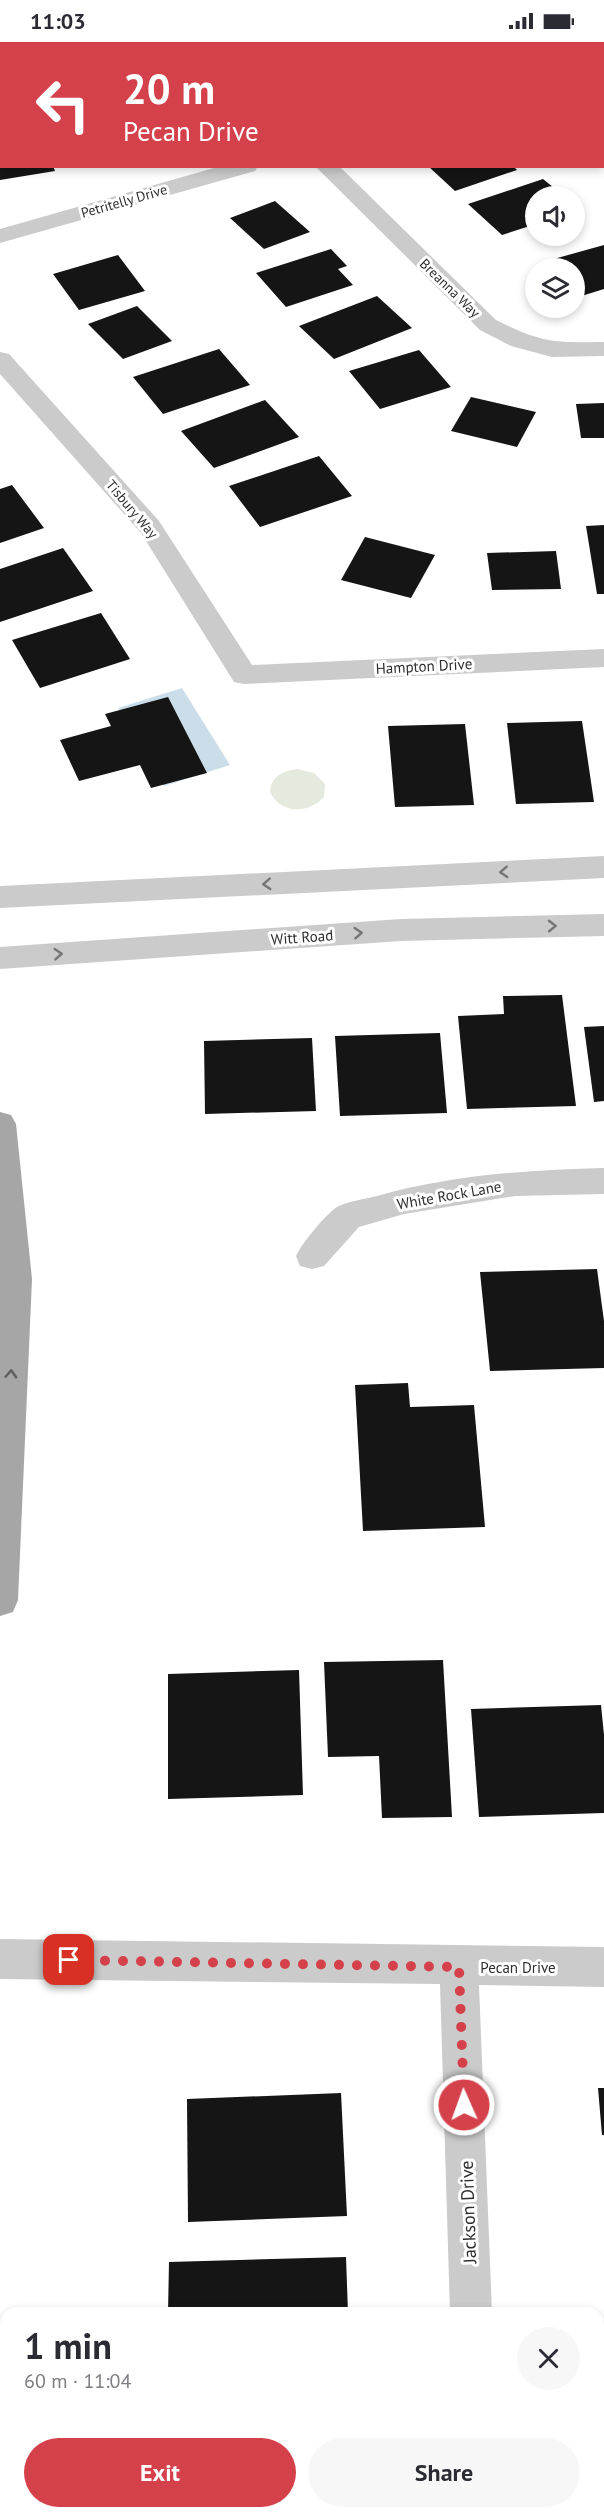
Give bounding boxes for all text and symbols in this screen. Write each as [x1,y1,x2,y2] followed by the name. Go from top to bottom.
[30,7,86,35] text: 11:03
[123,61,215,116] text: 20 m
[24,66,102,144] icon: left
[123,114,259,148] text: Pecan Drive
[79,180,169,222] street label: Petritelly Drive
[525,186,585,318] map controls
[525,186,585,246] button: sound
[416,255,484,322] street label: Breanna Way
[525,258,585,318] button: layers
[102,476,162,542] street label: Tisbury Way
[375,654,473,678] street label: Hampton Drive
[499,865,508,878] one-way arrow
[263,877,272,890] one-way arrow
[548,920,557,932] one-way arrow
[270,925,334,949] street label: Witt Road
[353,927,362,940] one-way arrow
[54,948,63,961] one-way arrow
[395,1176,503,1214] street label: White Rock Lane
[5,1369,18,1378] one-way arrow
[43,1934,94,1985] pin
[52,1943,85,1976] icon: arrive
[480,1958,556,1977] street label: Pecan Drive
[432,2073,496,2137] position arrow
[455,2160,481,2265] street label: Jackson Drive
[24,2322,112,2369] text: 1 min
[517,2327,580,2390] button: close
[24,2368,131,2394] text: 60 m · 11:04
[24,2438,296,2507] button: Exit
[308,2438,580,2507] button: Share

